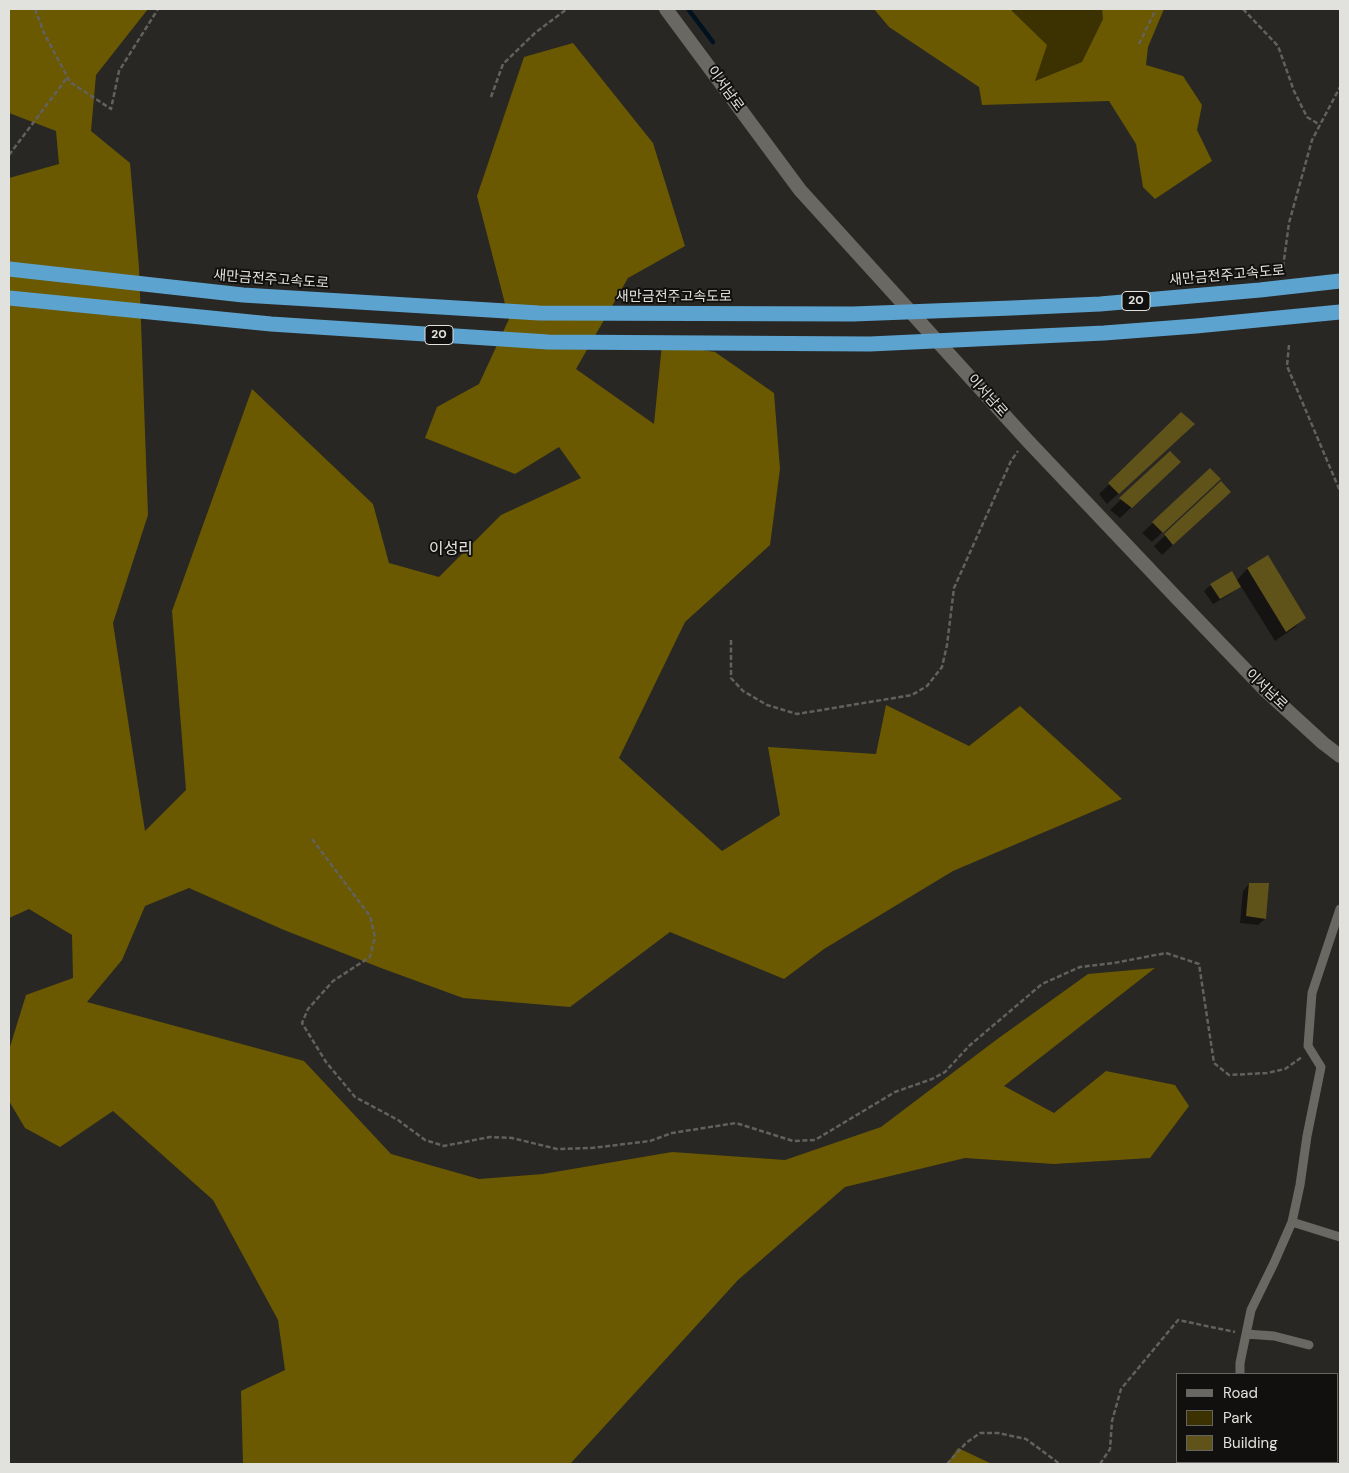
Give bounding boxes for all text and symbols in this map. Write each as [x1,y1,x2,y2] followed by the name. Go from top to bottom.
[703,63,747,115] street label: 이서남로
[1169,263,1285,289] street label: 새만금전주고속도로
[213,268,329,292] street label: 새만금전주고속도로
[616,289,732,305] street label: 새만금전주고속도로
[1122,292,1150,310] road number: 20
[425,326,453,344] road number: 20
[964,371,1010,421] street label: 이서남로
[429,540,473,560] district label: 이성리
[1242,666,1290,714] street label: 이서남로
[1176,1373,1339,1463] legend
[1223,1383,1258,1403] text: Road
[1223,1408,1253,1428] text: Park
[1223,1433,1278,1453] text: Building

